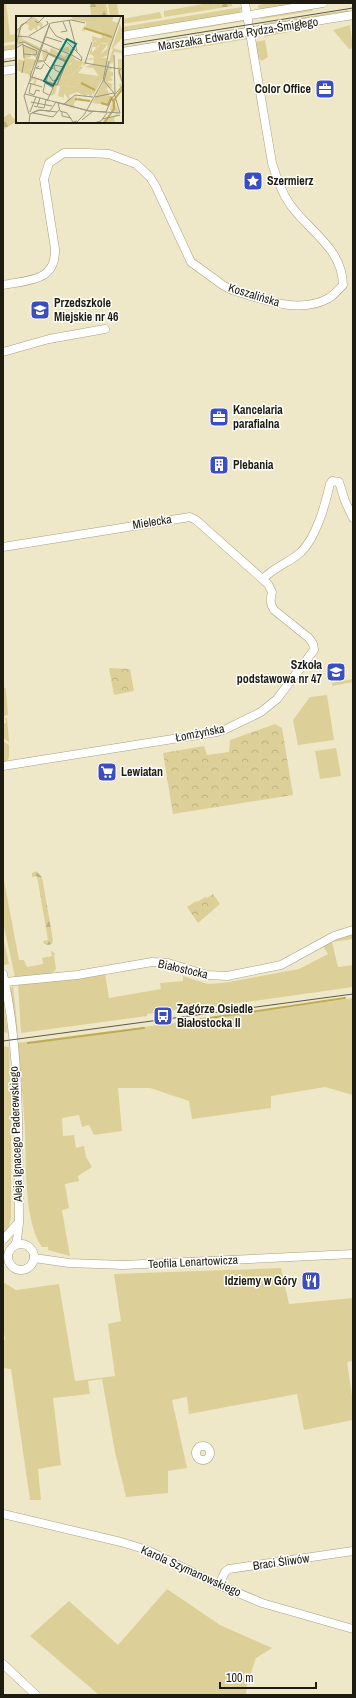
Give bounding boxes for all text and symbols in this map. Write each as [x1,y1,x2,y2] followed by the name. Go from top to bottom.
[157,13,319,55] street label: Marszałka Edwarda Rydza-Śmigłego
[16,16,123,123] inset map
[314,78,336,100] office icon: Color Office
[255,81,312,97] place label: Color Office
[242,170,264,192] place icon: Szermierz
[267,173,314,189] place label: Szermierz
[226,280,282,311] street label: Koszalińska
[54,295,119,325] place label: Przedszkole Miejskie nr 46
[29,299,51,321] school or university icon: Przedszkole Miejskie nr 46
[233,402,283,432] place label: Kancelaria parafialna
[208,406,230,428] office icon: Kancelaria parafialna
[208,454,230,476] building icon: Plebania
[233,457,274,473] place label: Plebania
[131,511,173,533] street label: Mielecka
[237,657,323,687] place label: Szkoła podstawowa nr 47
[325,661,347,683] school or university icon: Szkoła podstawowa nr 47
[174,720,226,746] street label: Łomżyńska
[96,761,118,783] supermarket icon: Lewiatan
[121,764,163,780] place label: Lewiatan
[156,955,210,983] street label: Białostocka
[177,1001,254,1031] place label: Zagórze Osiedle Białostocka II
[152,1005,174,1027] bus stop icon: Zagórze Osiedle Białostocka II
[6,1066,26,1203] street label: Aleja Ignacego Paderewskiego
[148,1252,239,1272] street label: Teofila Lenartowicza
[300,1270,322,1292] restaurant icon: Idziemy w Góry
[225,1273,298,1289] place label: Idziemy w Góry
[138,1542,244,1600] street label: Karola Szymanowskiego
[252,1550,311,1574] street label: Braci Śliwów
[220,1664,316,1690] scale bar
[226,1670,253,1686] text: 100 m

